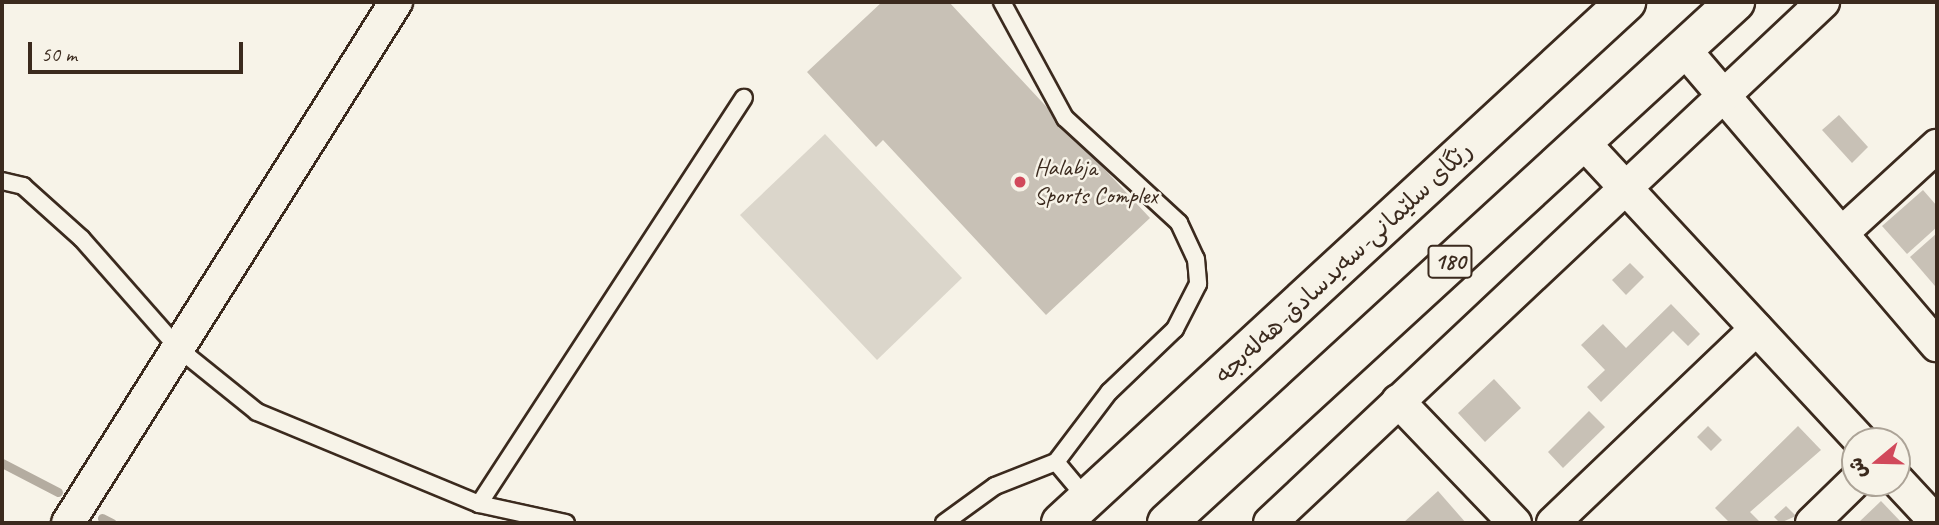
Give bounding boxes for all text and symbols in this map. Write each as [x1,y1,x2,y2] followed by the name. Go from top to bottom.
[32,28,247,72] scale bar
[41,41,77,67] text: 50 m
[1209,136,1479,390] street label: رێگای سلێمانی-سەیدسادق-هەلەبجە
[1034,154,1156,210] place label: Halabja Sports Complex
[1012,174,1028,190] marker: Halabja Sports Complex
[1427,243,1473,282] road number: 180
[1841,427,1911,497] north arrow
[1843,454,1873,482] text: ش

